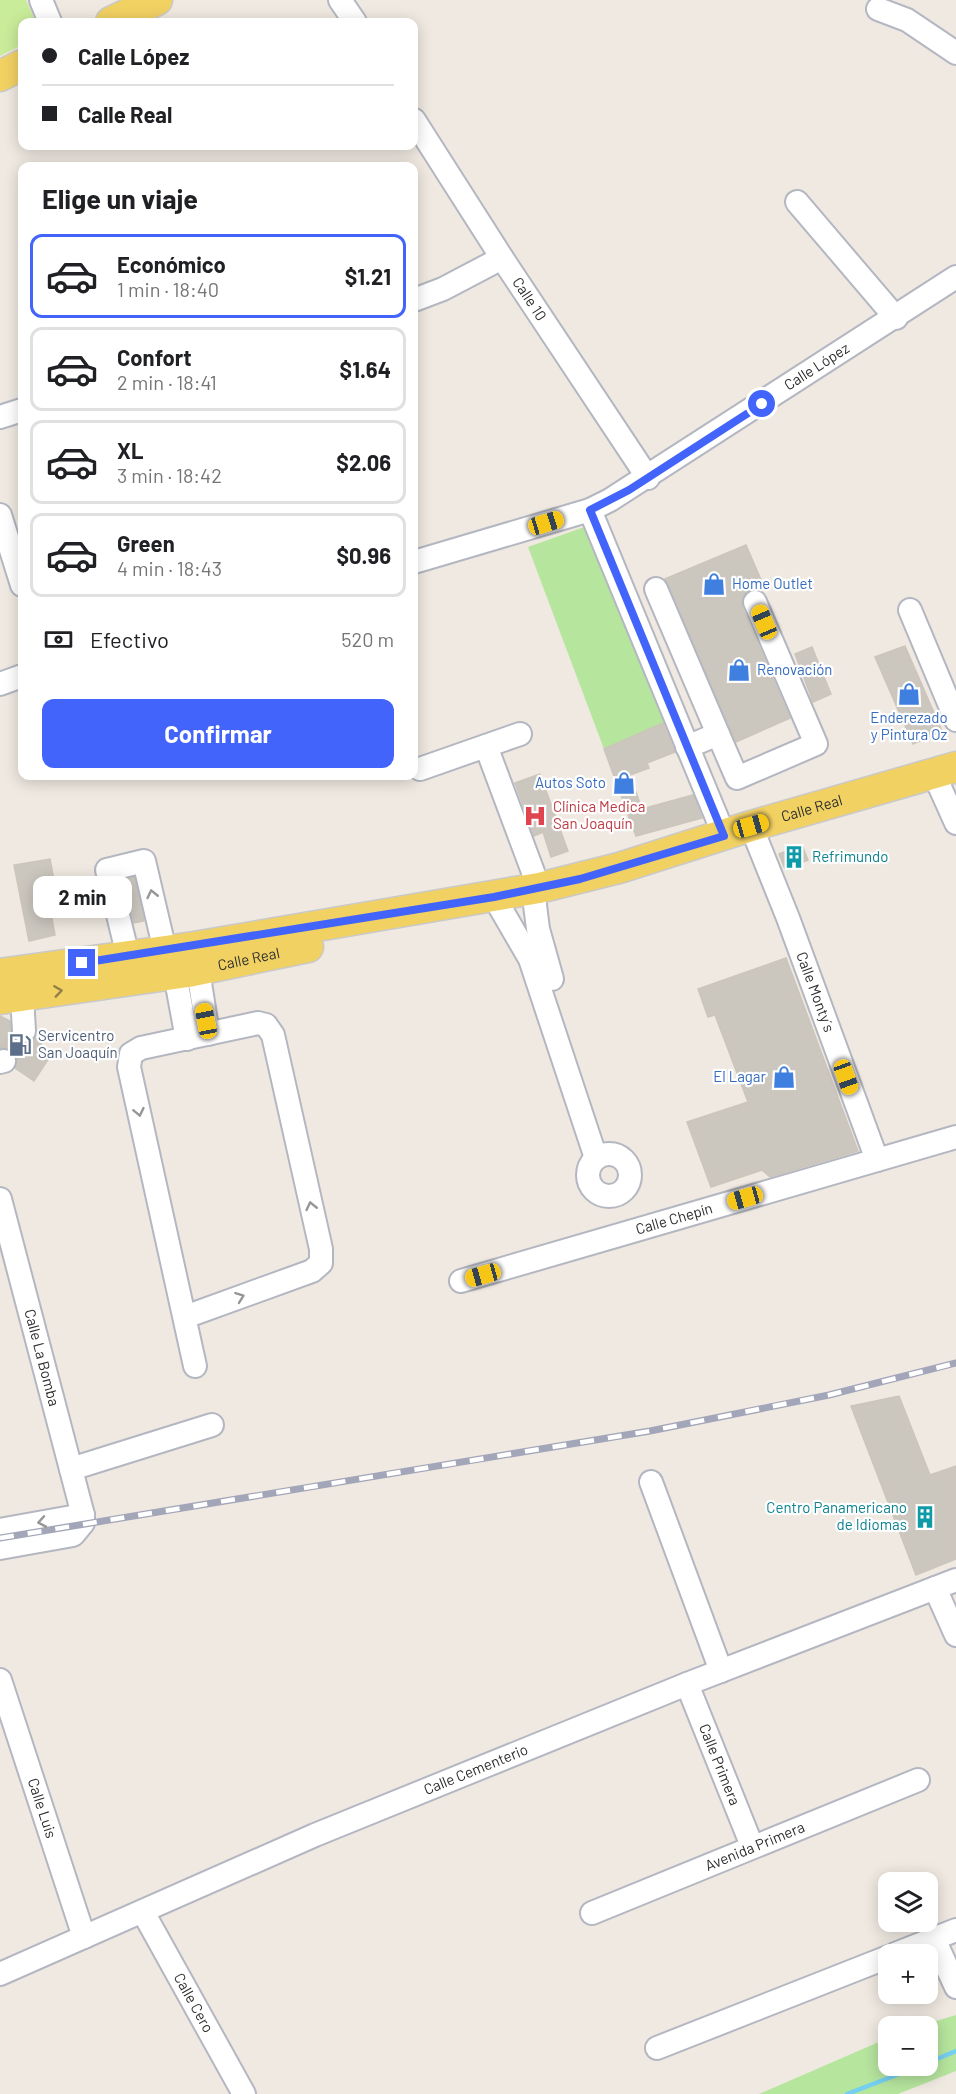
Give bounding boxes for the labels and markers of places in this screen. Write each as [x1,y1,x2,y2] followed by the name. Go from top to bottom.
[701,571,727,597] shop icon: Home Outlet
[732,574,813,592] place label: Home Outlet
[726,657,752,683] shop icon: Renovación
[757,660,832,678] place label: Renovación
[896,681,922,707] shop icon: Enderezado y Pintura Oz
[870,708,948,743] place label: Enderezado y Pintura Oz
[611,770,637,796] shop icon: Autos Soto
[535,773,606,791] place label: Autos Soto
[553,797,645,832] place label: Clínica Medica San Joaquín
[522,803,548,829] hospital icon: Clínica Medica San Joaquín
[781,844,807,870] building icon: Refrimundo
[812,847,888,865] place label: Refrimundo
[38,1026,118,1061] place label: Servicentro San Joaquín
[7,1032,33,1058] fuel station icon: Servicentro San Joaquín
[771,1064,797,1090] shop icon: El Lagar
[713,1067,767,1085] place label: El Lagar
[766,1498,907,1533] place label: Centro Panamericano de Idiomas
[912,1504,938,1530] building icon: Centro Panamericano de Idiomas

